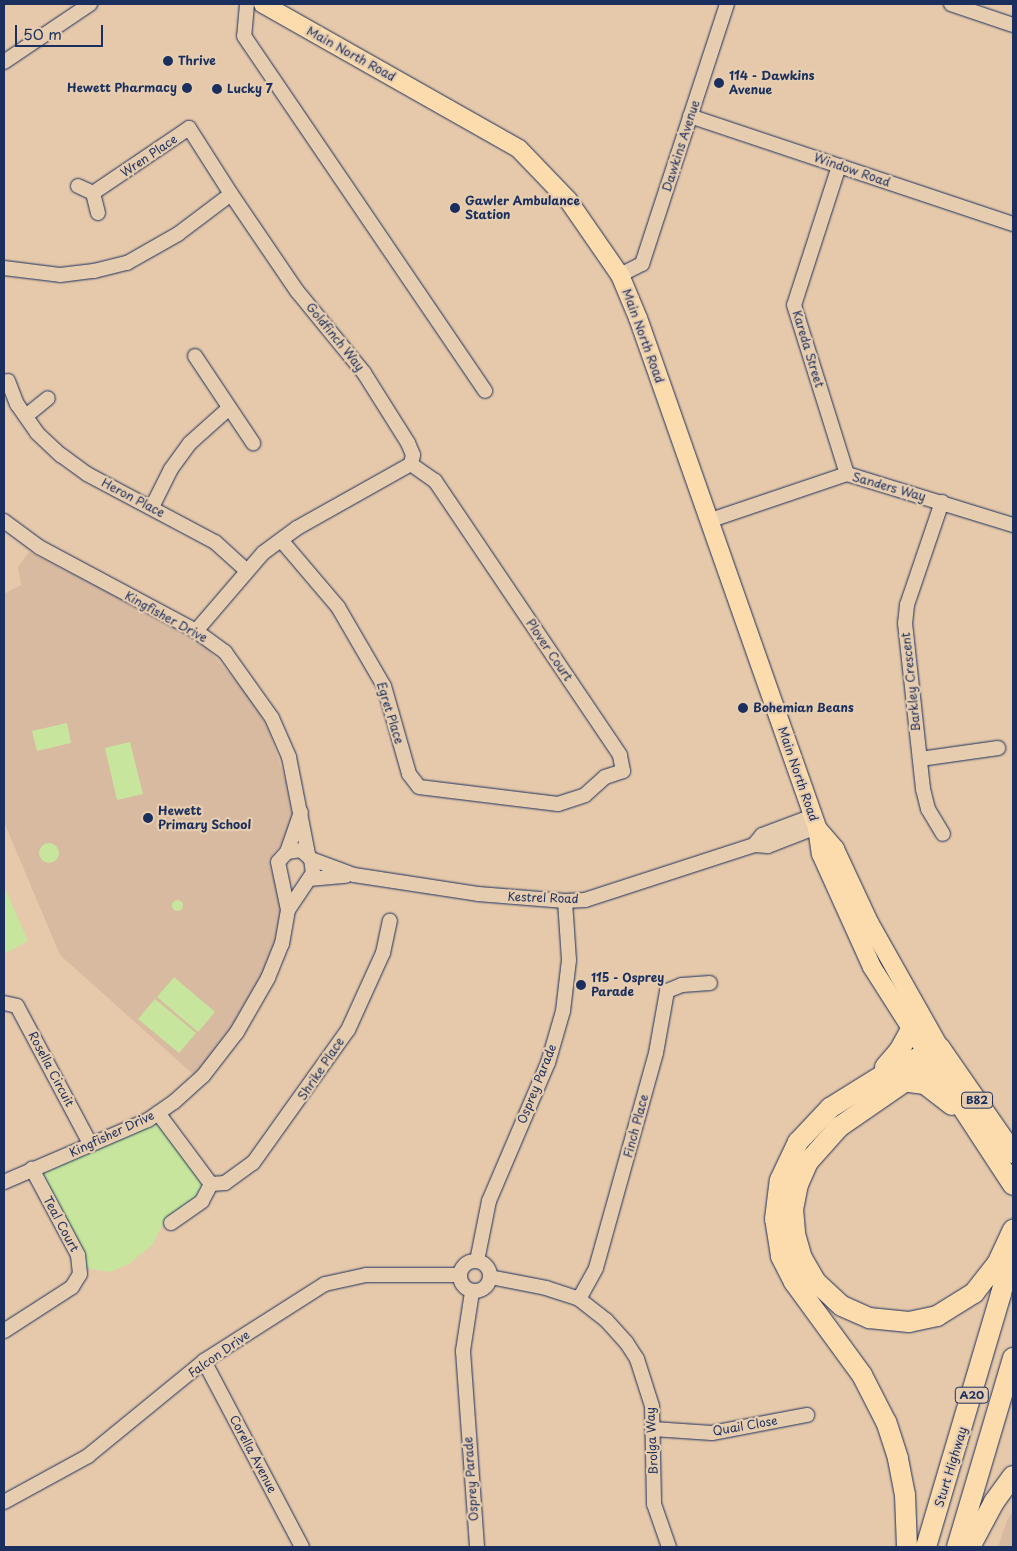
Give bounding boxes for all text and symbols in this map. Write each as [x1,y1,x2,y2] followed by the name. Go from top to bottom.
[18,15,105,47] scale bar
[23,22,62,45] text: 50 m
[304,24,398,84] street label: Main North Road
[178,54,216,68] place label: Thrive
[162,55,174,67] marker: Thrive
[729,69,815,97] place label: 114 - Dawkins Avenue
[713,77,725,89] marker: 114 - Dawkins Avenue
[67,81,177,95] place label: Hewett Pharmacy
[181,82,193,94] marker: Hewett Pharmacy
[227,82,273,96] place label: Lucky 7
[211,83,223,95] marker: Lucky 7
[659,98,703,194] street label: Dawkins Avenue
[118,132,180,180] street label: Wren Place
[812,150,892,190] street label: Window Road
[465,194,581,222] place label: Gawler Ambulance Station
[449,202,461,214] marker: Gawler Ambulance Station
[619,287,667,385] street label: Main North Road
[303,300,367,374] street label: Goldfinch Way
[789,309,827,389] street label: Kareda Street
[850,470,928,504] street label: Sanders Way
[99,475,167,521] street label: Heron Place
[122,588,210,646] street label: Kingfisher Drive
[523,616,575,684] street label: Plover Court
[899,632,923,732] street label: Barkley Crescent
[374,680,406,746] street label: Egret Place
[753,701,854,715] place label: Bohemian Beans
[737,702,749,714] marker: Bohemian Beans
[775,725,821,823] street label: Main North Road
[158,804,251,832] place label: Hewett Primary School
[142,812,154,824] marker: Hewett Primary School
[507,890,579,906] street label: Kestrel Road
[591,971,665,999] place label: 115 - Osprey Parade
[575,979,587,991] marker: 115 - Osprey Parade
[25,1029,77,1109] street label: Rosella Circuit
[295,1035,347,1103] street label: Shrike Place
[515,1042,559,1126] street label: Osprey Parade
[961,1092,993,1108] road number: B82
[621,1093,651,1159] street label: Finch Place
[67,1108,157,1160] street label: Kingfisher Drive
[40,1194,82,1254] street label: Teal Court
[186,1328,252,1380] street label: Falcon Drive
[954,1386,990,1404] road number: A20
[643,1407,661,1475] street label: Brolga Way
[226,1413,280,1495] street label: Corella Avenue
[711,1413,779,1439] street label: Quail Close
[932,1425,970,1509] street label: Sturt Highway
[461,1437,481,1521] street label: Osprey Parade

